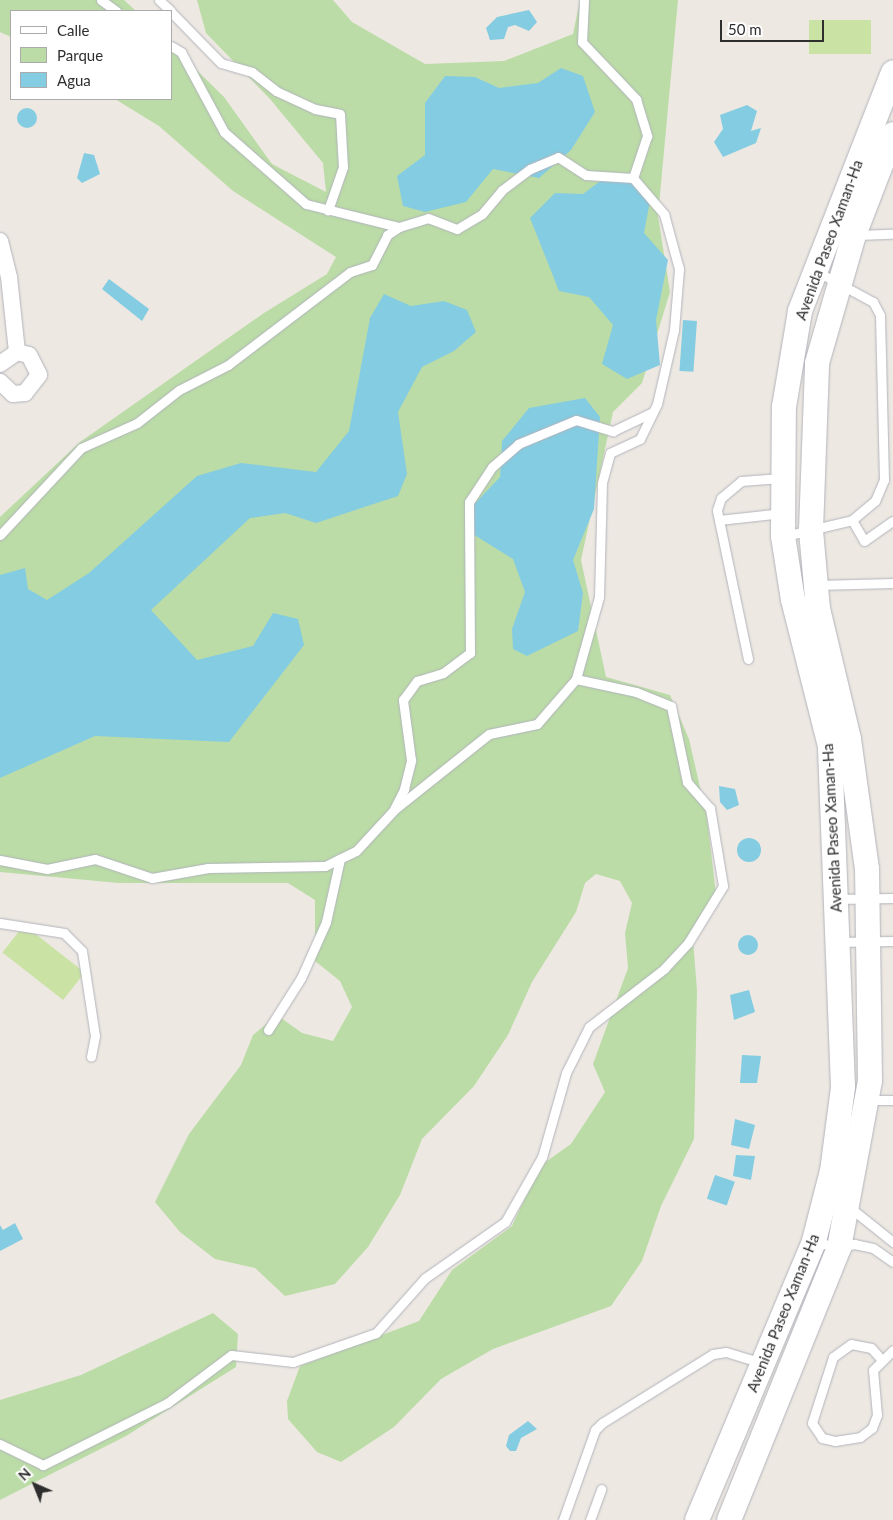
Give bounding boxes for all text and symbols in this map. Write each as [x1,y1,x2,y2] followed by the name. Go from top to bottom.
[10,10,172,100] legend
[723,10,827,42] scale bar
[728,20,762,38] text: 50 m
[57,21,89,39] text: Calle
[57,46,103,64] text: Parque
[57,71,91,89] text: Agua
[792,157,866,323] street label: Avenida Paseo Xaman-Ha
[819,743,845,913] street label: Avenida Paseo Xaman-Ha
[743,1231,823,1395] street label: Avenida Paseo Xaman-Ha
[10,1460,60,1510] north arrow
[14,1464,34,1484] text: N

